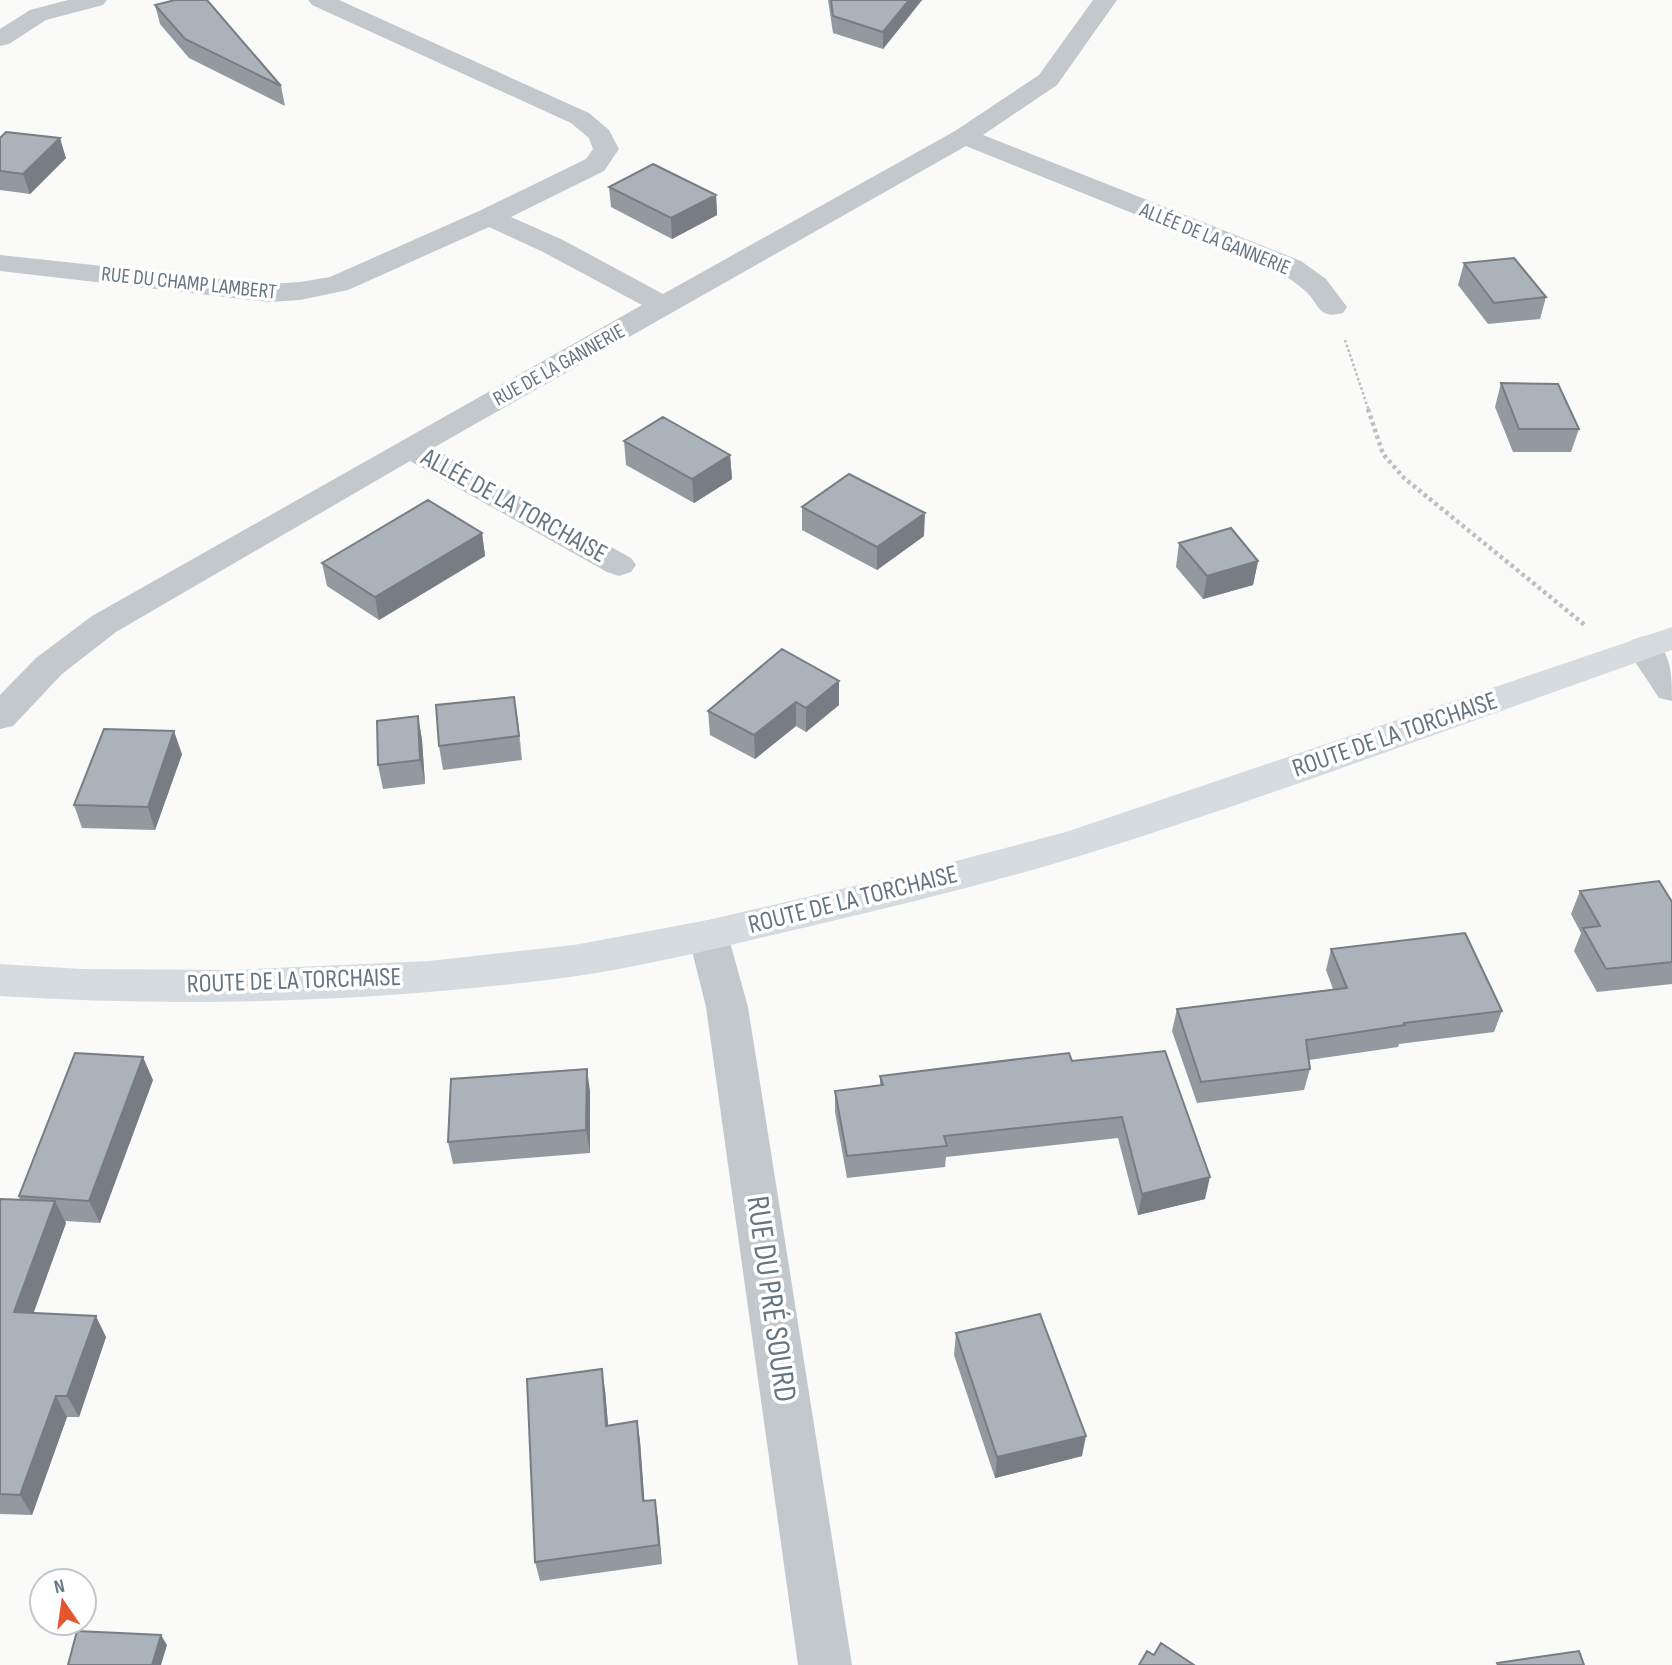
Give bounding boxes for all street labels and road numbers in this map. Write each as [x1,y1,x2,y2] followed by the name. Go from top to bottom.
[1135,197,1294,281] street label: ALLÉE DE LA GANNERIE
[100,261,278,305] street label: RUE DU CHAMP LAMBERT
[489,318,629,412] street label: RUE DE LA GANNERIE
[415,442,612,570] street label: ALLÉE DE LA TORCHAISE
[1289,685,1501,785] street label: ROUTE DE LA TORCHAISE
[745,859,961,941] street label: ROUTE DE LA TORCHAISE
[186,962,402,1000] street label: ROUTE DE LA TORCHAISE
[737,1193,805,1405] street label: RUE DU PRÉ SOURD

